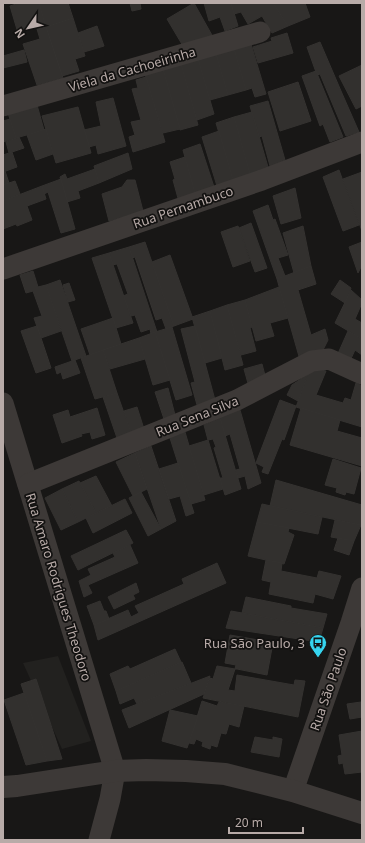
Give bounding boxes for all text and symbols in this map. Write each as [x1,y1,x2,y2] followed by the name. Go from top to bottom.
[8,8,48,48] north arrow
[11,26,28,42] text: N
[66,42,198,96] street label: Viela da Cachoeirinha
[130,181,236,233] street label: Rua Pernambuco
[153,391,241,441] street label: Rua Sena Silva
[22,491,96,683] street label: Rua Amaro Rodrigues Theodoro
[308,633,328,658] bus stop icon: Rua São Paulo, 3
[204,634,305,652] place label: Rua São Paulo, 3
[305,645,351,733] street label: Rua São Paulo
[229,809,303,835] scale bar
[235,814,263,831] text: 20 m

